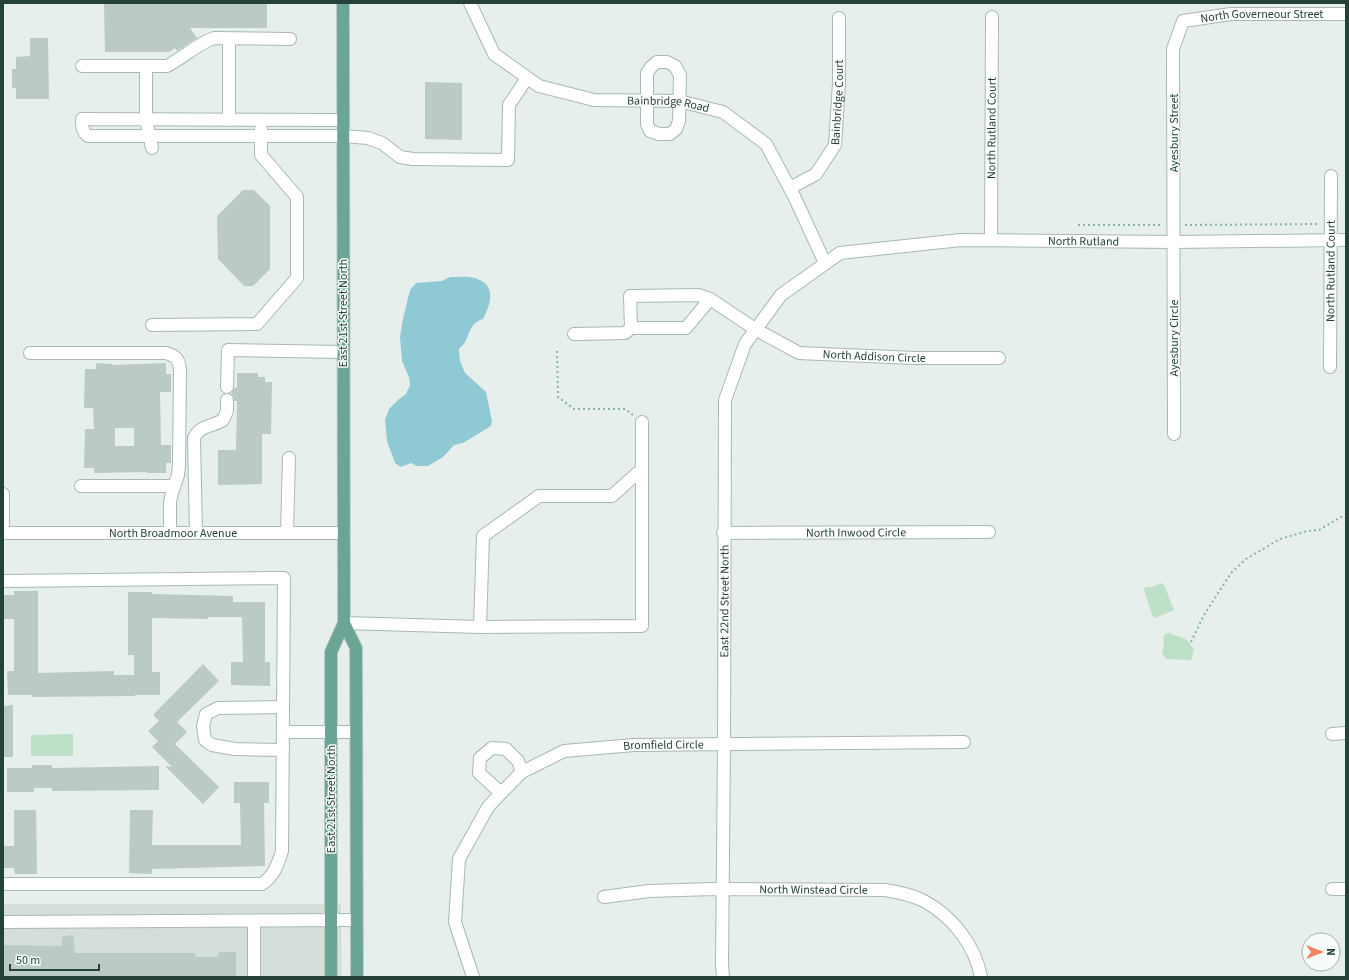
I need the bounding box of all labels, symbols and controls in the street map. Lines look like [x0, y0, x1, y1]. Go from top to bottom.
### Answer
street label: North Governeour Street [1199, 6, 1323, 27]
street label: Bainbridge Court [827, 60, 848, 146]
street label: North Rutland Court [983, 77, 1001, 179]
street label: Bainbridge Road [627, 92, 711, 117]
street label: Ayesbury Street [1166, 94, 1183, 172]
street label: North Rutland Court [1322, 220, 1340, 322]
street label: North Rutland [1048, 233, 1119, 250]
street label: East 21st Street North [335, 259, 352, 367]
street label: Ayesbury Circle [1166, 299, 1183, 376]
street label: North Addison Circle [822, 346, 926, 367]
street label: North Inwood Circle [806, 524, 906, 542]
street label: North Broadmoor Avenue [109, 525, 237, 542]
street label: East 22nd Street North [716, 545, 734, 657]
street label: Bromfield Circle [623, 736, 704, 755]
street label: East 21st Street North [323, 745, 340, 853]
street label: North Winstead Circle [759, 881, 868, 899]
north arrow [1301, 932, 1341, 972]
scale bar [10, 946, 99, 972]
text: N [1323, 948, 1338, 956]
text: 50 m [16, 952, 40, 969]

